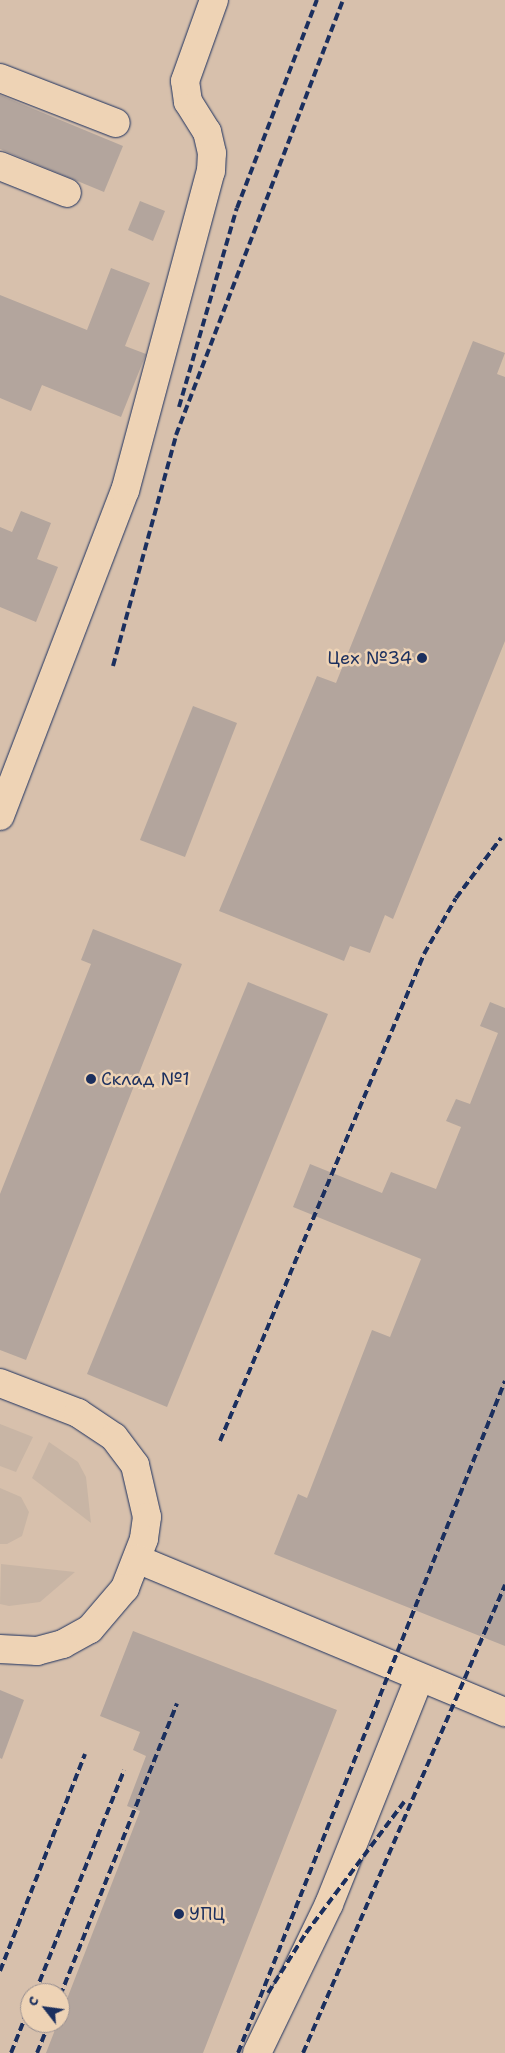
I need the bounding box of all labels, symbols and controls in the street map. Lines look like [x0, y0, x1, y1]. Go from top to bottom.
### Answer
place label: Цех №34 [327, 647, 412, 669]
marker: Цех №34 [416, 652, 428, 664]
place label: Склад №1 [101, 1068, 190, 1090]
marker: Склад №1 [85, 1073, 97, 1085]
place label: УПЦ [189, 1903, 225, 1925]
marker: УПЦ [173, 1908, 185, 1920]
north arrow [20, 1983, 70, 2033]
text: С [23, 1993, 43, 2009]

